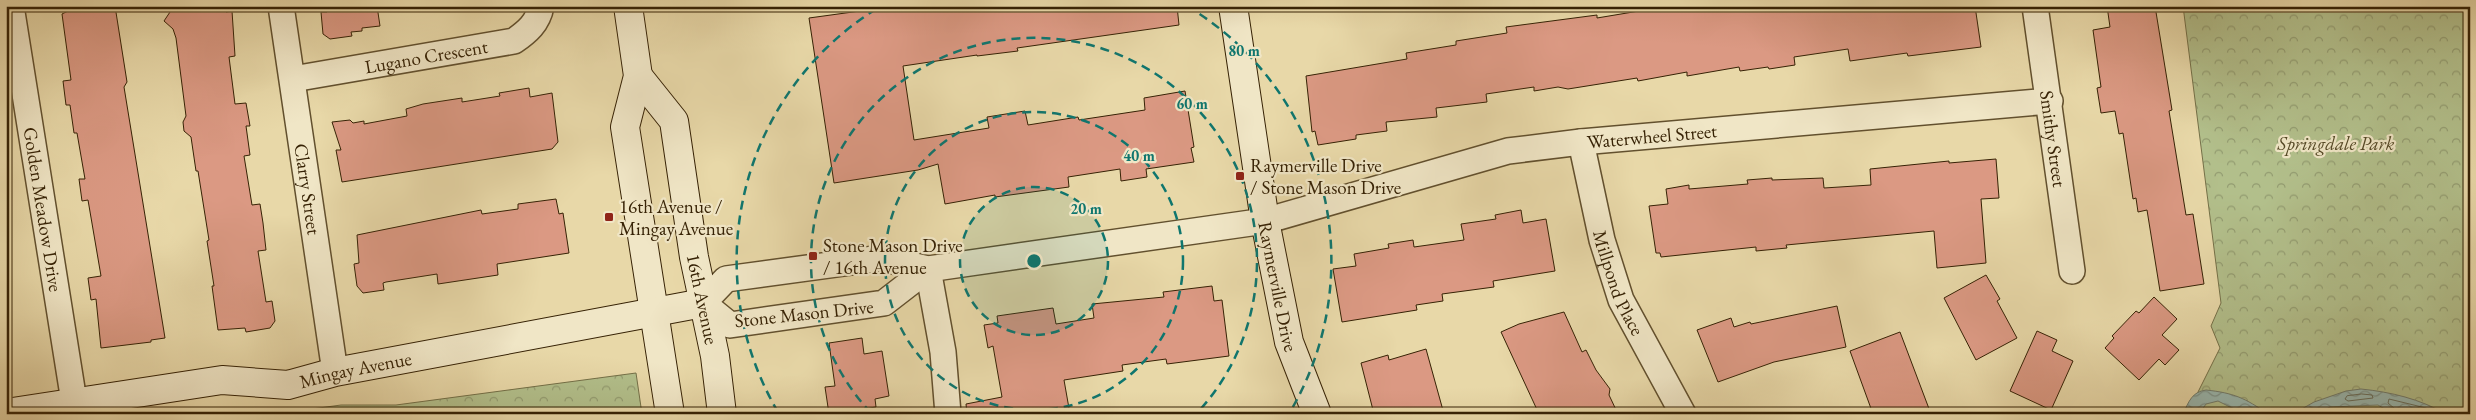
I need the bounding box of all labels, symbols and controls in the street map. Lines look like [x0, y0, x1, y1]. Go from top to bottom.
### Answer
street label: Lugano Crescent [363, 34, 490, 79]
text: 80 m [1228, 41, 1260, 60]
street label: Smithy Street [2034, 89, 2072, 189]
text: 60 m [1176, 94, 1208, 113]
street label: Waterwheel Street [1586, 118, 1718, 154]
street label: Golden Meadow Drive [17, 125, 68, 294]
park label: Springdale Park [2277, 131, 2395, 156]
street label: Clarry Street [288, 142, 327, 237]
text: 40 m [1123, 146, 1155, 165]
place label: Raymerville Drive / Stone Mason Drive [1250, 153, 1401, 200]
marker: Raymerville Drive / Stone Mason Drive [1234, 170, 1246, 182]
place label: 16th Avenue / Mingay Avenue [619, 194, 733, 241]
text: 20 m [1070, 199, 1102, 218]
marker: 16th Avenue / Mingay Avenue [603, 211, 615, 223]
street label: Raymerville Drive [1252, 219, 1304, 355]
street label: Millpond Place [1587, 228, 1650, 340]
place label: Stone Mason Drive / 16th Avenue [823, 233, 963, 280]
marker: Stone Mason Drive / 16th Avenue [807, 250, 819, 262]
street label: 16th Avenue [681, 251, 724, 347]
centre of rings [1025, 252, 1043, 270]
street label: Stone Mason Drive [733, 294, 875, 333]
street label: Mingay Avenue [297, 346, 414, 394]

